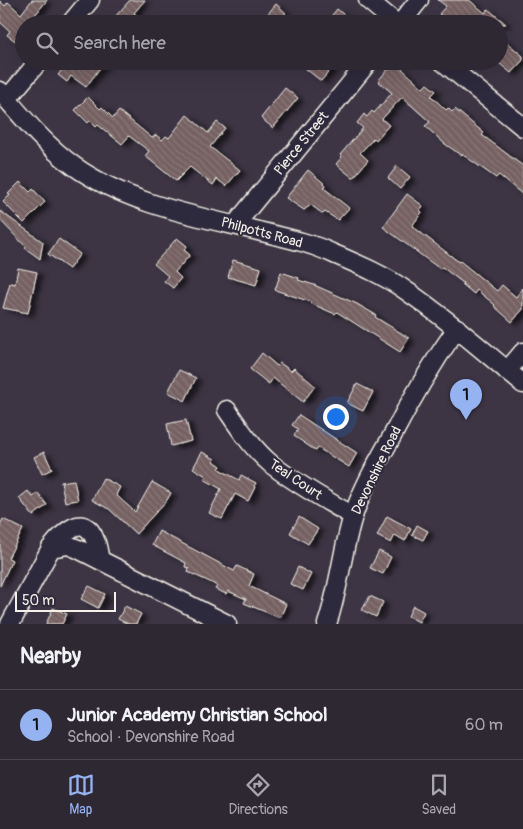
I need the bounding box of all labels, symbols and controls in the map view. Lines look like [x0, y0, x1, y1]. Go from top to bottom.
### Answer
search box [15, 15, 508, 70]
icon: search [33, 29, 61, 57]
text: Search here [73, 31, 166, 55]
street label: Pierce Street [271, 108, 332, 179]
street label: Philpotts Road [219, 213, 305, 252]
pin: 1 [450, 379, 482, 420]
your location [323, 404, 349, 430]
street label: Devonshire Road [348, 423, 405, 517]
street label: Teal Court [266, 455, 326, 504]
scale bar [15, 589, 116, 612]
text: 50 m [22, 592, 55, 609]
text: Nearby [20, 643, 81, 670]
text: Junior Academy Christian School [67, 703, 328, 727]
text: 1 [33, 715, 39, 735]
text: 60 m [465, 715, 503, 735]
text: School · Devonshire Road [67, 727, 235, 747]
tab: Map [67, 771, 95, 818]
tab: Directions [228, 771, 288, 818]
tab: Saved [421, 771, 456, 818]

